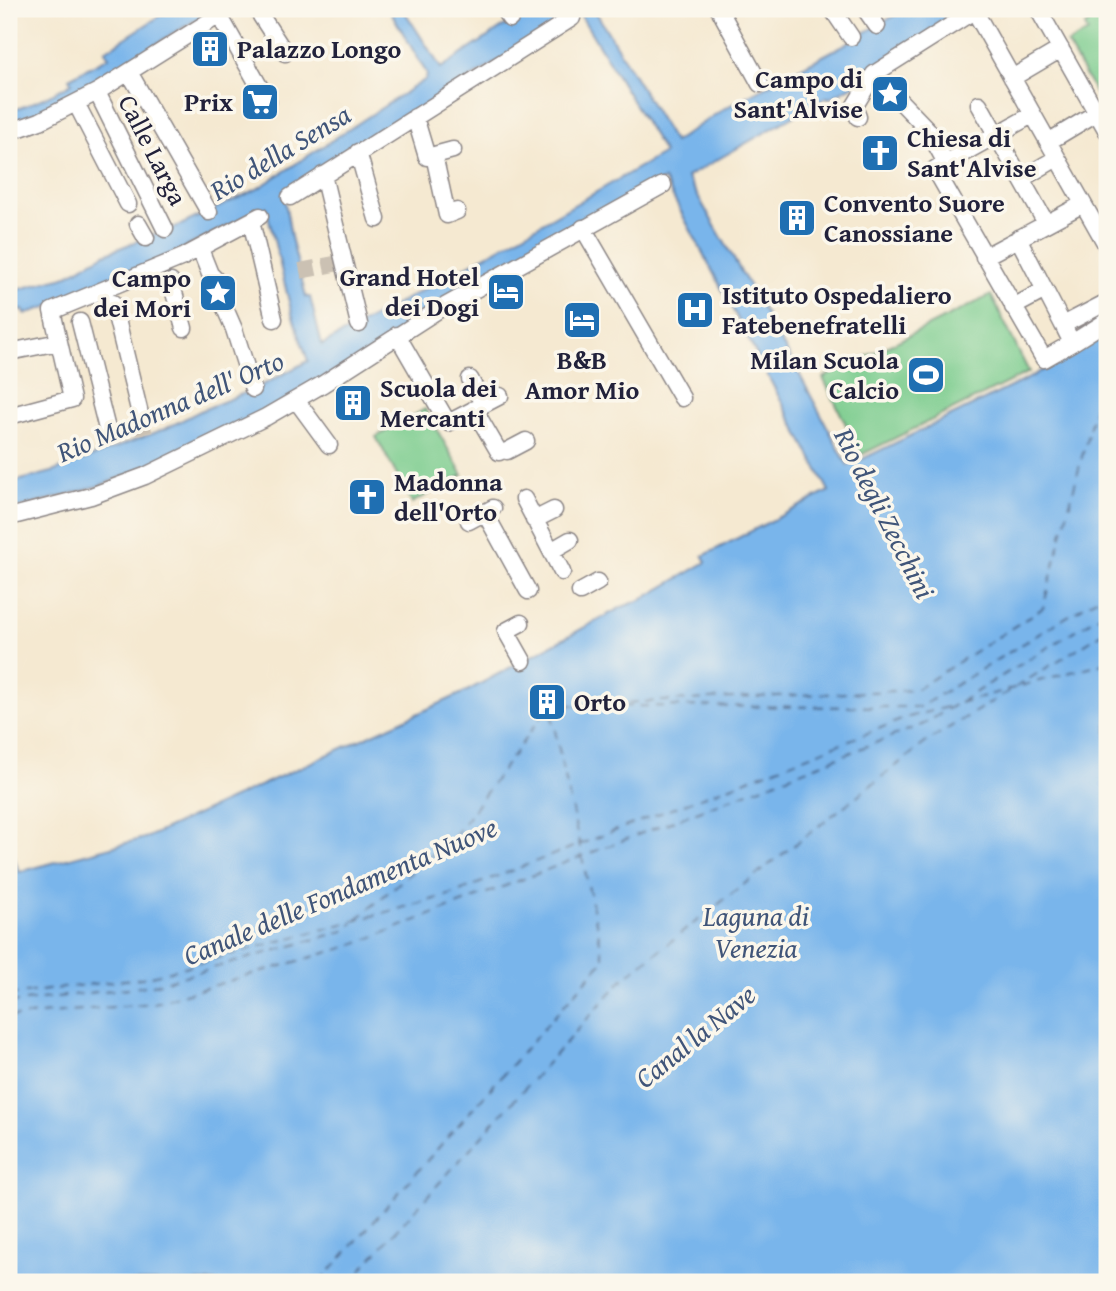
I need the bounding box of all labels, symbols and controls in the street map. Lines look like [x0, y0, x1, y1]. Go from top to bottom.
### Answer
building icon: Palazzo Longo [189, 28, 231, 70]
place label: Palazzo Longo [237, 29, 402, 68]
place label: Campo di Sant'Alvise [734, 59, 863, 128]
place icon: Campo di Sant'Alvise [869, 73, 911, 115]
supermarket icon: Prix [239, 81, 281, 123]
place label: Prix [184, 82, 233, 121]
street label: Calle Larga [109, 88, 198, 213]
water label: Rio della Sensa [201, 93, 358, 210]
place label: Chiesa di Sant'Alvise [907, 118, 1037, 187]
church icon: Chiesa di Sant'Alvise [859, 132, 901, 174]
place label: Convento Suore Canossiane [824, 183, 1005, 252]
building icon: Convento Suore Canossiane [776, 197, 818, 239]
place label: Grand Hotel dei Dogi [340, 257, 479, 326]
place label: Campo dei Mori [93, 258, 191, 327]
hotel icon: Grand Hotel dei Dogi [485, 271, 527, 313]
place icon: Campo dei Mori [197, 272, 239, 314]
place label: Istituto Ospedaliero Fatebenefratelli [722, 275, 952, 344]
hospital icon: Istituto Ospedaliero Fatebenefratelli [674, 289, 716, 331]
hotel icon: B&B Amor Mio [561, 299, 603, 341]
water label: Rio Madonna dell' Orto [49, 339, 290, 472]
place label: B&B Amor Mio [525, 340, 639, 409]
place label: Milan Scuola Calcio [750, 340, 900, 409]
sports icon: Milan Scuola Calcio [905, 354, 947, 396]
place label: Scuola dei Mercanti [380, 368, 497, 437]
building icon: Scuola dei Mercanti [332, 382, 374, 424]
water label: Rio degli Zecchini [824, 419, 946, 605]
place label: Madonna dell'Orto [394, 462, 503, 531]
church icon: Madonna dell'Orto [346, 476, 388, 518]
building icon: Orto [526, 681, 568, 723]
place label: Orto [574, 682, 626, 721]
water label: Canale delle Fondamenta Nuove [177, 806, 503, 975]
water label: Laguna di Venezia [702, 895, 809, 968]
water label: Canal la Nave [625, 974, 764, 1097]

